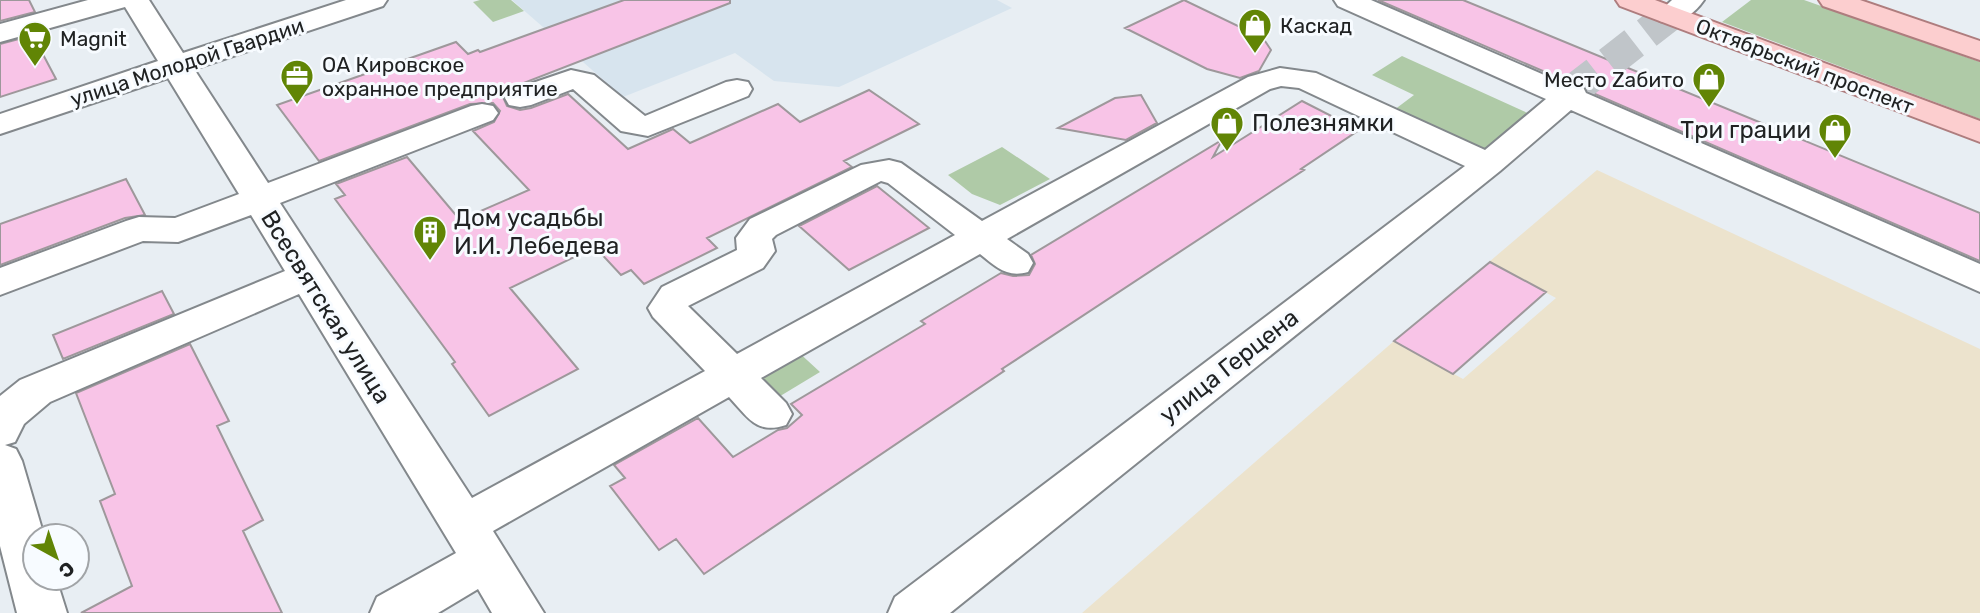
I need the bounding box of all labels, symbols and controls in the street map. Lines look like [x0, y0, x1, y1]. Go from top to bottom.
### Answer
shop icon: Каскад [1236, 6, 1274, 55]
street label: улица Молодой Гвардии [67, 12, 307, 112]
place label: Каскад [1280, 13, 1352, 38]
street label: Октябрьский проспект [1693, 13, 1918, 119]
supermarket icon: Magnit [16, 19, 54, 68]
place label: Magnit [60, 26, 127, 51]
place label: ОА Кировское охранное предприятие [322, 52, 558, 101]
office icon: ОА Кировское охранное предприятие [278, 57, 316, 106]
shop icon: Место Zабито [1690, 60, 1728, 109]
place label: Место Zабито [1544, 67, 1684, 92]
shop icon: Полезнямки [1208, 104, 1246, 153]
place label: Полезнямки [1252, 109, 1394, 137]
shop icon: Три грации [1816, 111, 1854, 160]
place label: Три грации [1680, 116, 1811, 144]
place label: Дом усадьбы И.И. Лебедева [454, 204, 619, 260]
street label: Всесвятская улица [255, 205, 397, 409]
building icon: Дом усадьбы И.И. Лебедева [411, 213, 449, 262]
street label: улица Герцена [1154, 303, 1304, 429]
north arrow [21, 522, 91, 592]
text: С [54, 557, 79, 583]

